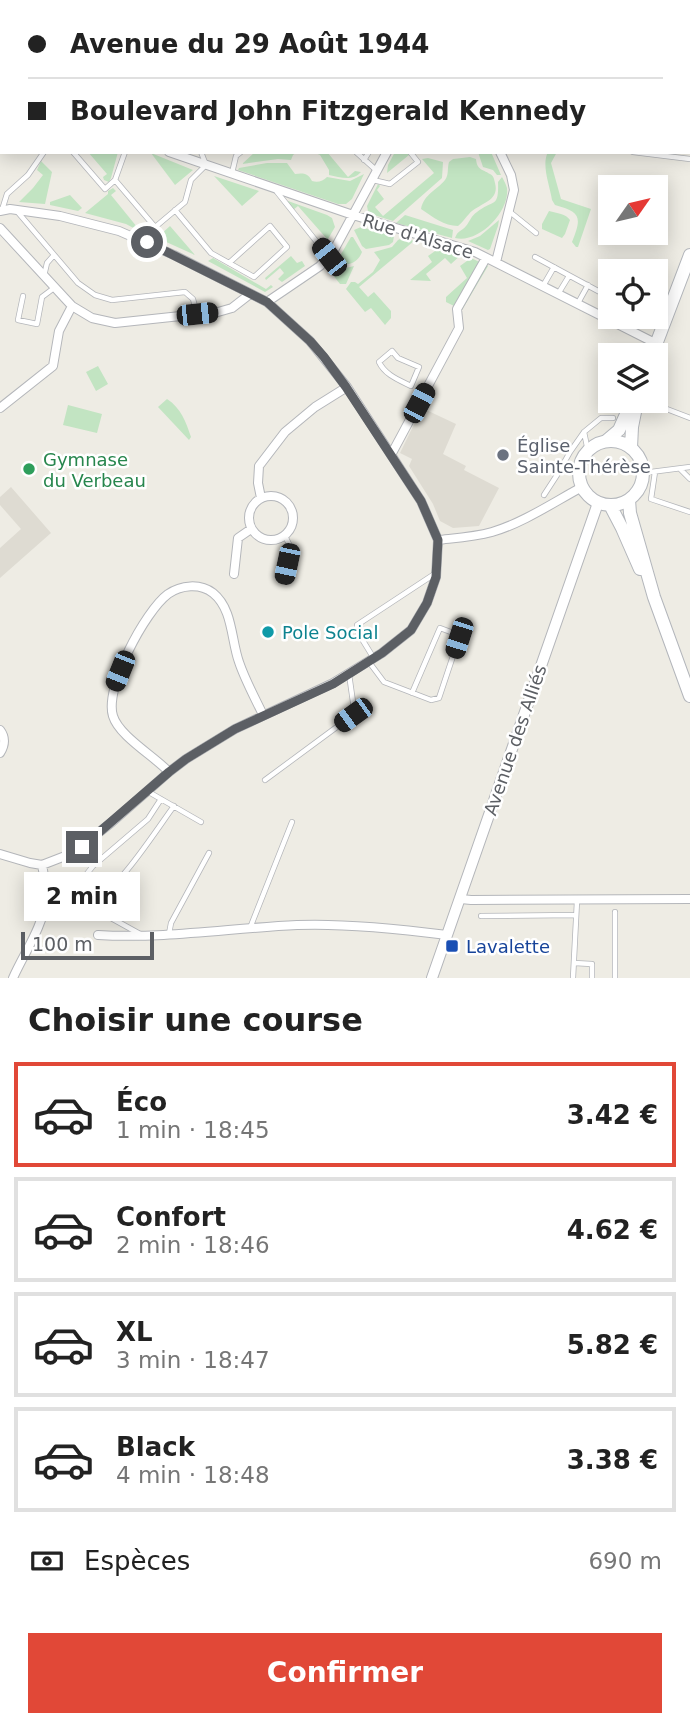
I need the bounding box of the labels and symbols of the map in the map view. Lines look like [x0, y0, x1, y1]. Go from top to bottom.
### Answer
north arrow [598, 175, 668, 245]
street label: Rue d'Alsace [360, 209, 476, 263]
route start [131, 226, 163, 258]
car [308, 234, 351, 280]
car [176, 301, 219, 327]
car [400, 380, 439, 426]
place label: Église Sainte-Thérèse [517, 435, 651, 477]
marker: Église Sainte-Thérèse [495, 447, 511, 463]
place label: Gymnase du Verbeau [43, 449, 146, 491]
marker: Gymnase du Verbeau [21, 461, 37, 477]
car [273, 541, 302, 587]
car [443, 615, 476, 661]
place label: Pole Social [282, 622, 378, 643]
marker: Pole Social [260, 624, 276, 640]
car [103, 648, 138, 694]
street label: Avenue des Alliés [479, 662, 551, 818]
car [330, 694, 377, 736]
route end [66, 831, 98, 863]
callout: 2 min [24, 872, 140, 920]
scale bar [21, 929, 154, 961]
place label: Lavalette [466, 936, 550, 957]
marker: Lavalette [444, 938, 460, 954]

